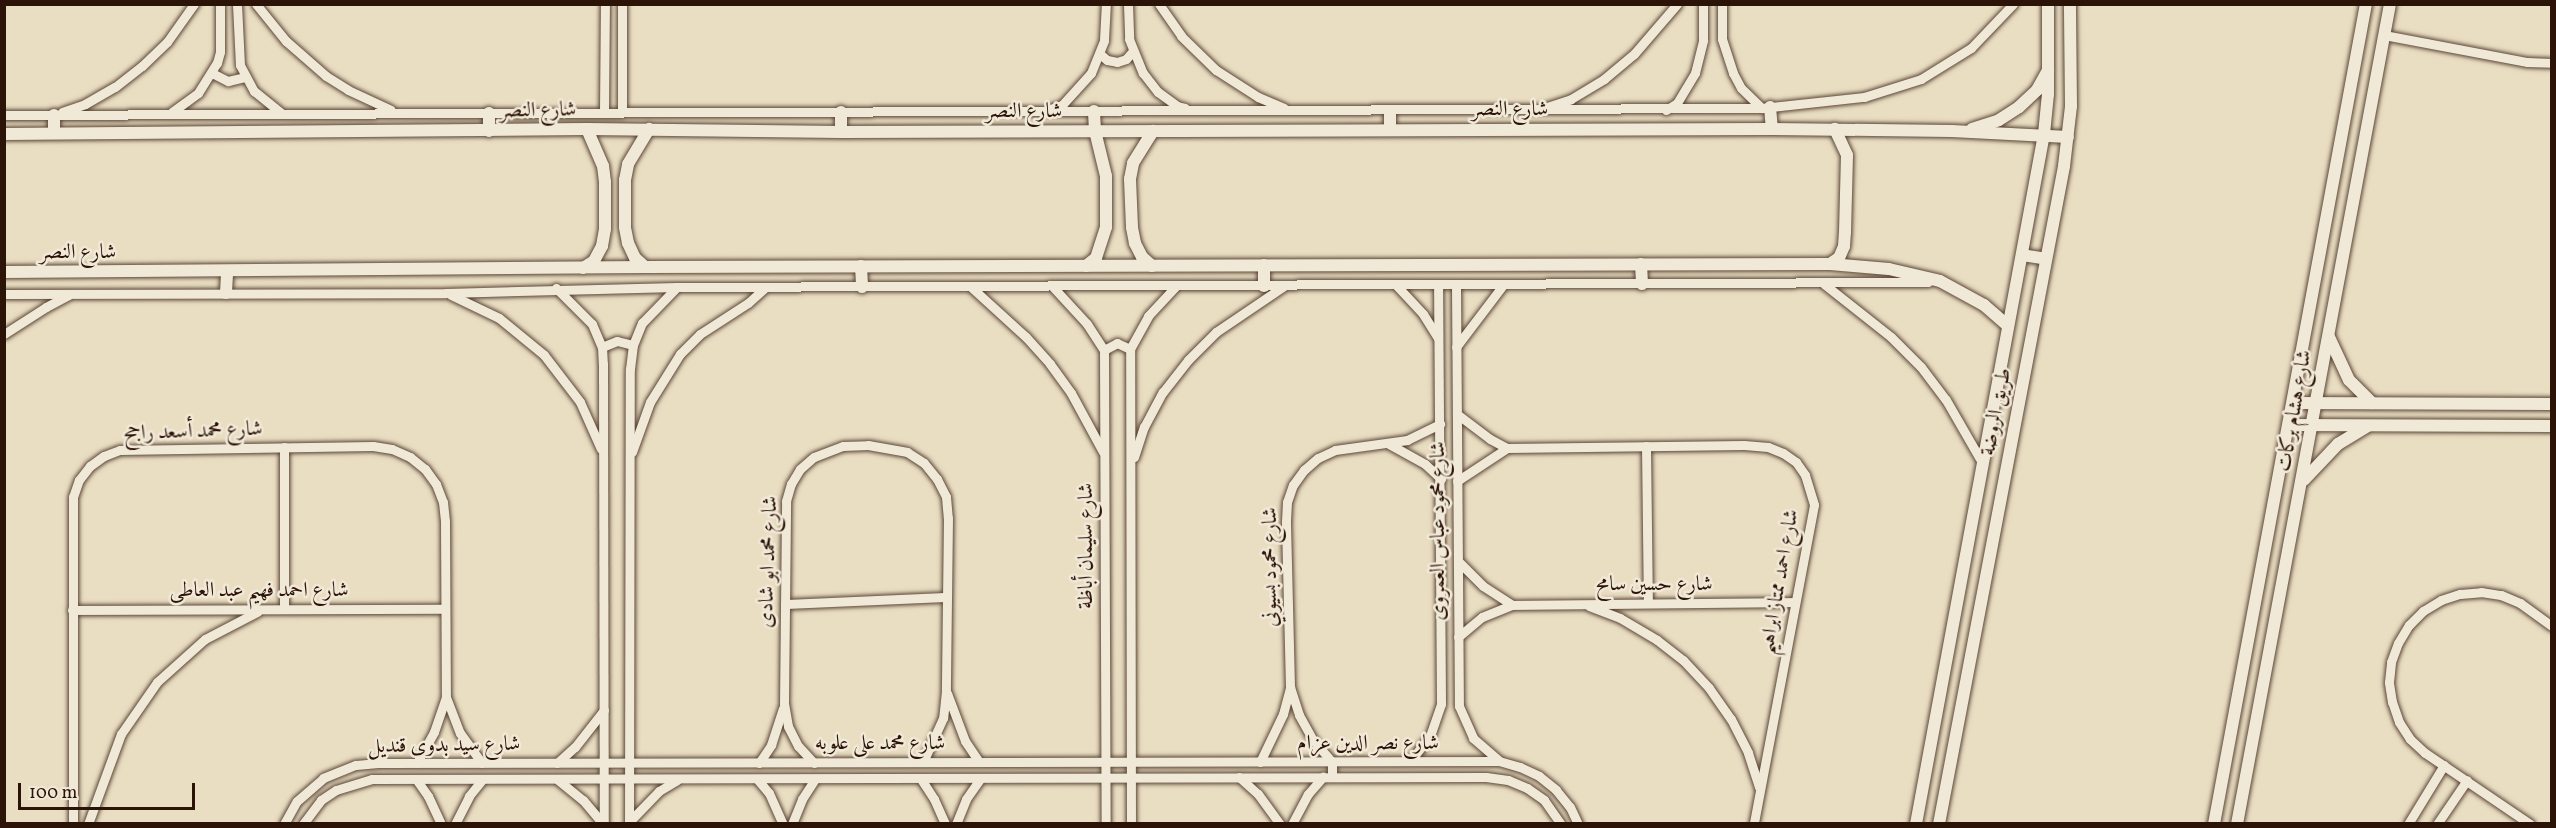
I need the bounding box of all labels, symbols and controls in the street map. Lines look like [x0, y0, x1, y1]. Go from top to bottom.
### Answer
street label: شارع النصر [1472, 97, 1548, 123]
street label: شارع النصر [500, 98, 576, 124]
street label: شارع النصر [986, 99, 1062, 125]
street label: شارع النصر [40, 240, 116, 266]
street label: شارع هشام بركات [2272, 348, 2318, 474]
street label: طريق الروضة [1976, 366, 2018, 458]
street label: شارع محمد أسعد راجح [123, 417, 263, 447]
street label: شارع محمود عباس العمروى [1426, 441, 1452, 621]
street label: شارع سليمان أباظة [1074, 483, 1100, 609]
street label: شارع محمد ابو شادى [754, 495, 784, 629]
street label: شارع محمود بسيوني [1258, 507, 1284, 627]
street label: شارع احمد ممتاز ابراهيم [1755, 507, 1805, 657]
street label: شارع حسين سامح [1595, 572, 1713, 598]
street label: شارع احمد فهيم عبد العاطى [169, 578, 349, 604]
street label: شارع محمد على علوبه [815, 731, 945, 757]
street label: شارع نصر الدين عزام [1297, 731, 1439, 757]
street label: شارع سيد بدوى قنديل [367, 732, 521, 760]
scale bar [21, 771, 198, 809]
text: 100 m [29, 781, 78, 806]

